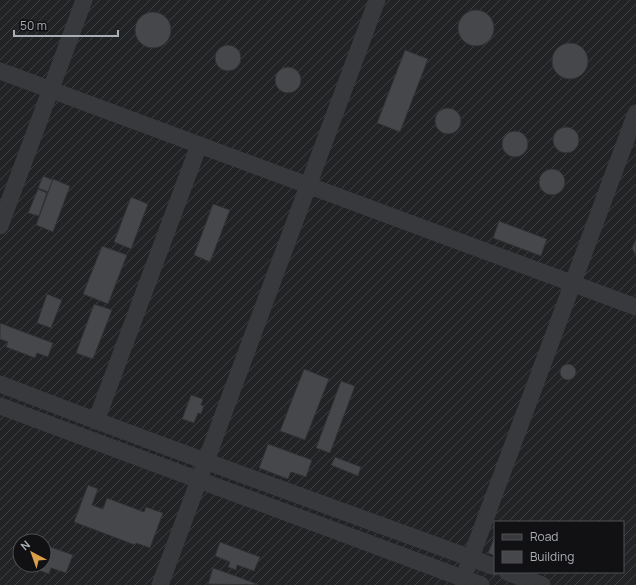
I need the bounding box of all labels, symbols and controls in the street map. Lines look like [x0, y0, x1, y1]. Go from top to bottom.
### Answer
scale bar [14, 12, 118, 38]
text: 50 m [20, 17, 47, 34]
legend [494, 521, 624, 573]
text: Road [530, 528, 558, 545]
north arrow [12, 533, 52, 573]
text: N [17, 537, 33, 553]
text: Building [530, 548, 574, 565]

